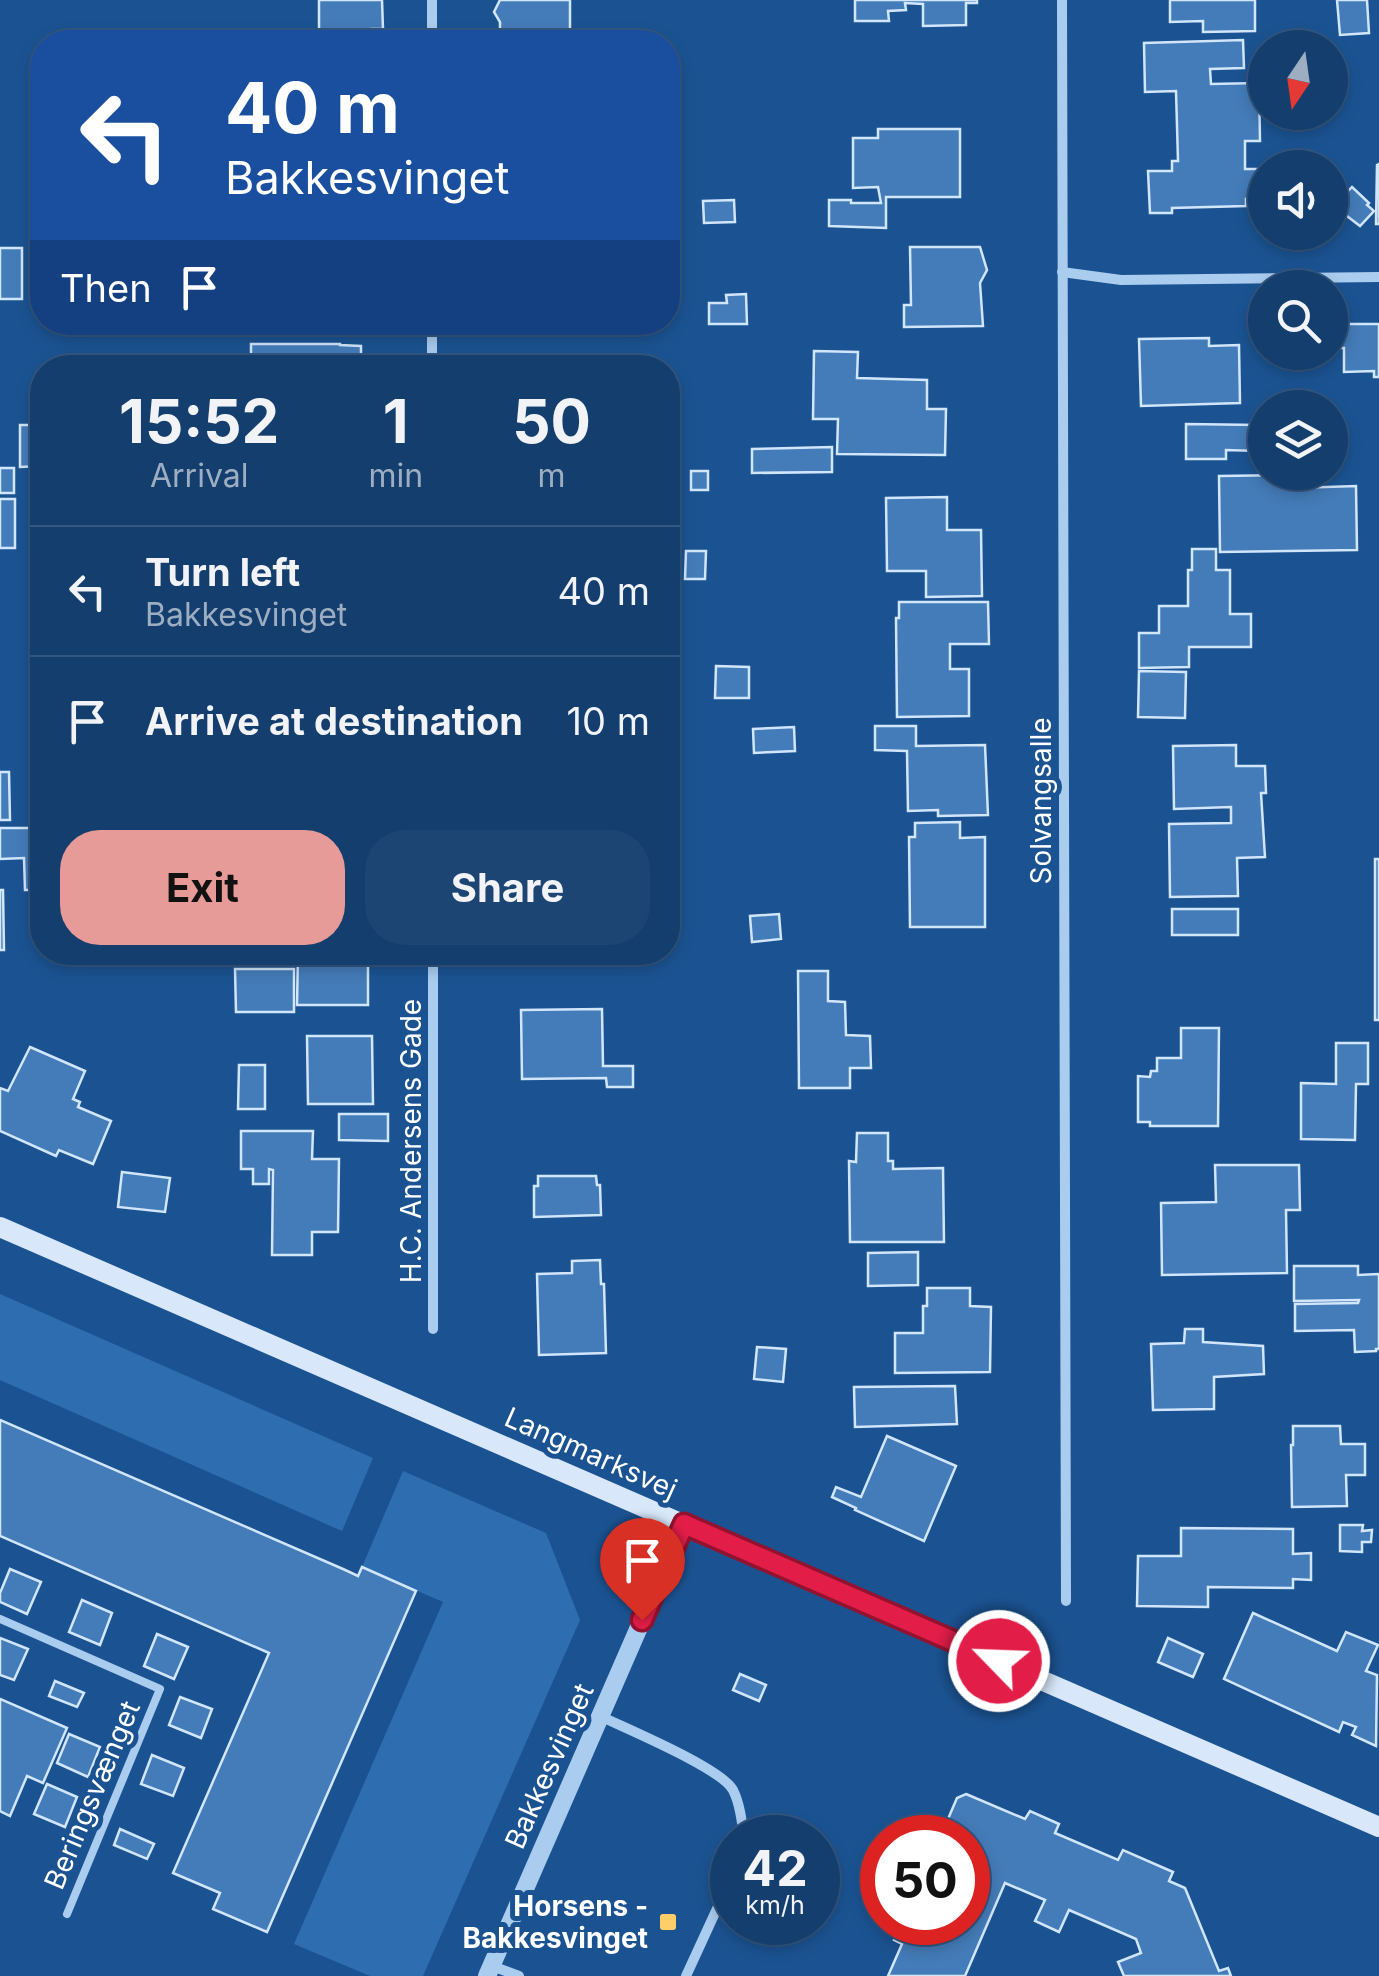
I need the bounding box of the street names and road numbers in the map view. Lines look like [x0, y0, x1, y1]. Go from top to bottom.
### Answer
street label: Solvangsalle [1024, 717, 1058, 885]
street label: H.C. Andersens Gade [394, 999, 428, 1283]
street label: Langmarksvej [500, 1400, 682, 1506]
street label: Bakkesvinget [497, 1678, 601, 1854]
street label: Beringsvænget [37, 1696, 147, 1894]

